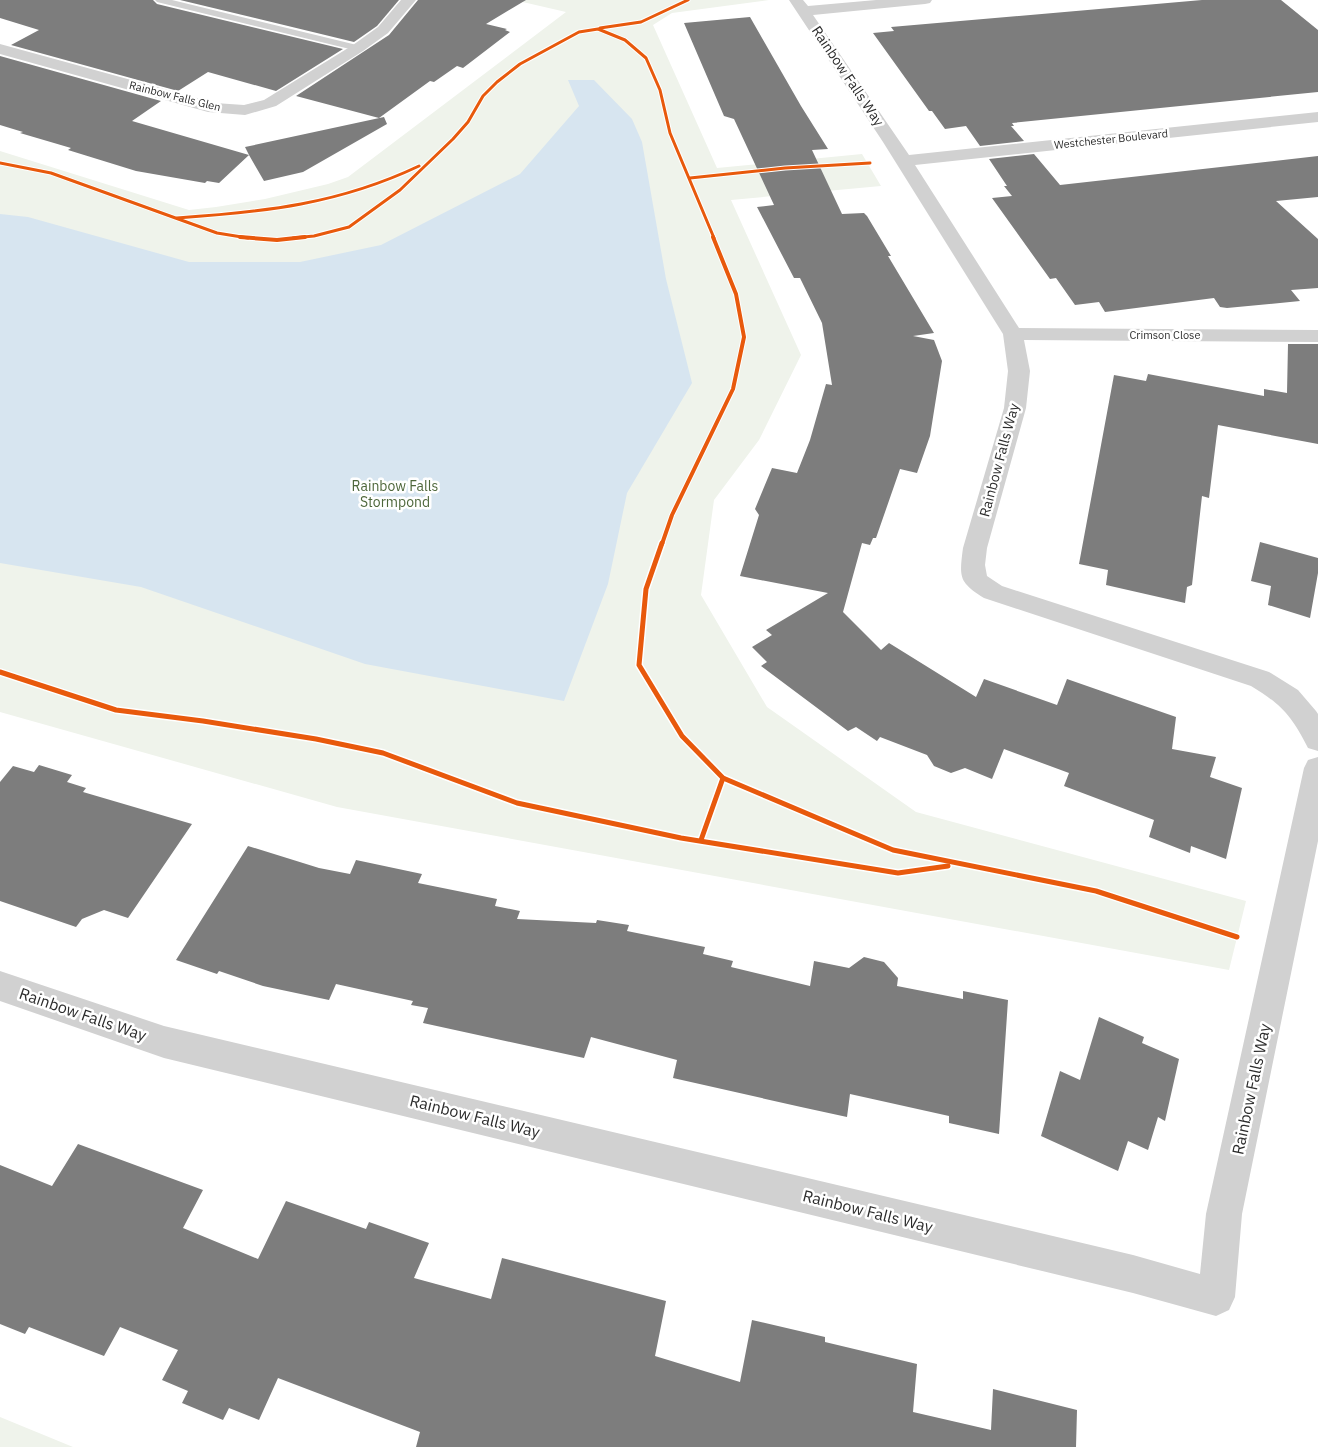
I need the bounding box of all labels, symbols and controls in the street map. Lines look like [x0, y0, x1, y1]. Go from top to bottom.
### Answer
street label: Rainbow Falls Way [808, 23, 888, 129]
street label: Rainbow Falls Glen [128, 78, 222, 114]
street label: Westchester Boulevard [1053, 126, 1169, 152]
street label: Crimson Close [1130, 328, 1200, 342]
street label: Rainbow Falls Way [975, 401, 1023, 519]
park label: Rainbow Falls Stormpond [352, 477, 439, 511]
street label: Rainbow Falls Way [17, 983, 149, 1045]
street label: Rainbow Falls Way [1227, 1022, 1275, 1156]
street label: Rainbow Falls Way [408, 1090, 542, 1142]
street label: Rainbow Falls Way [801, 1185, 935, 1237]

